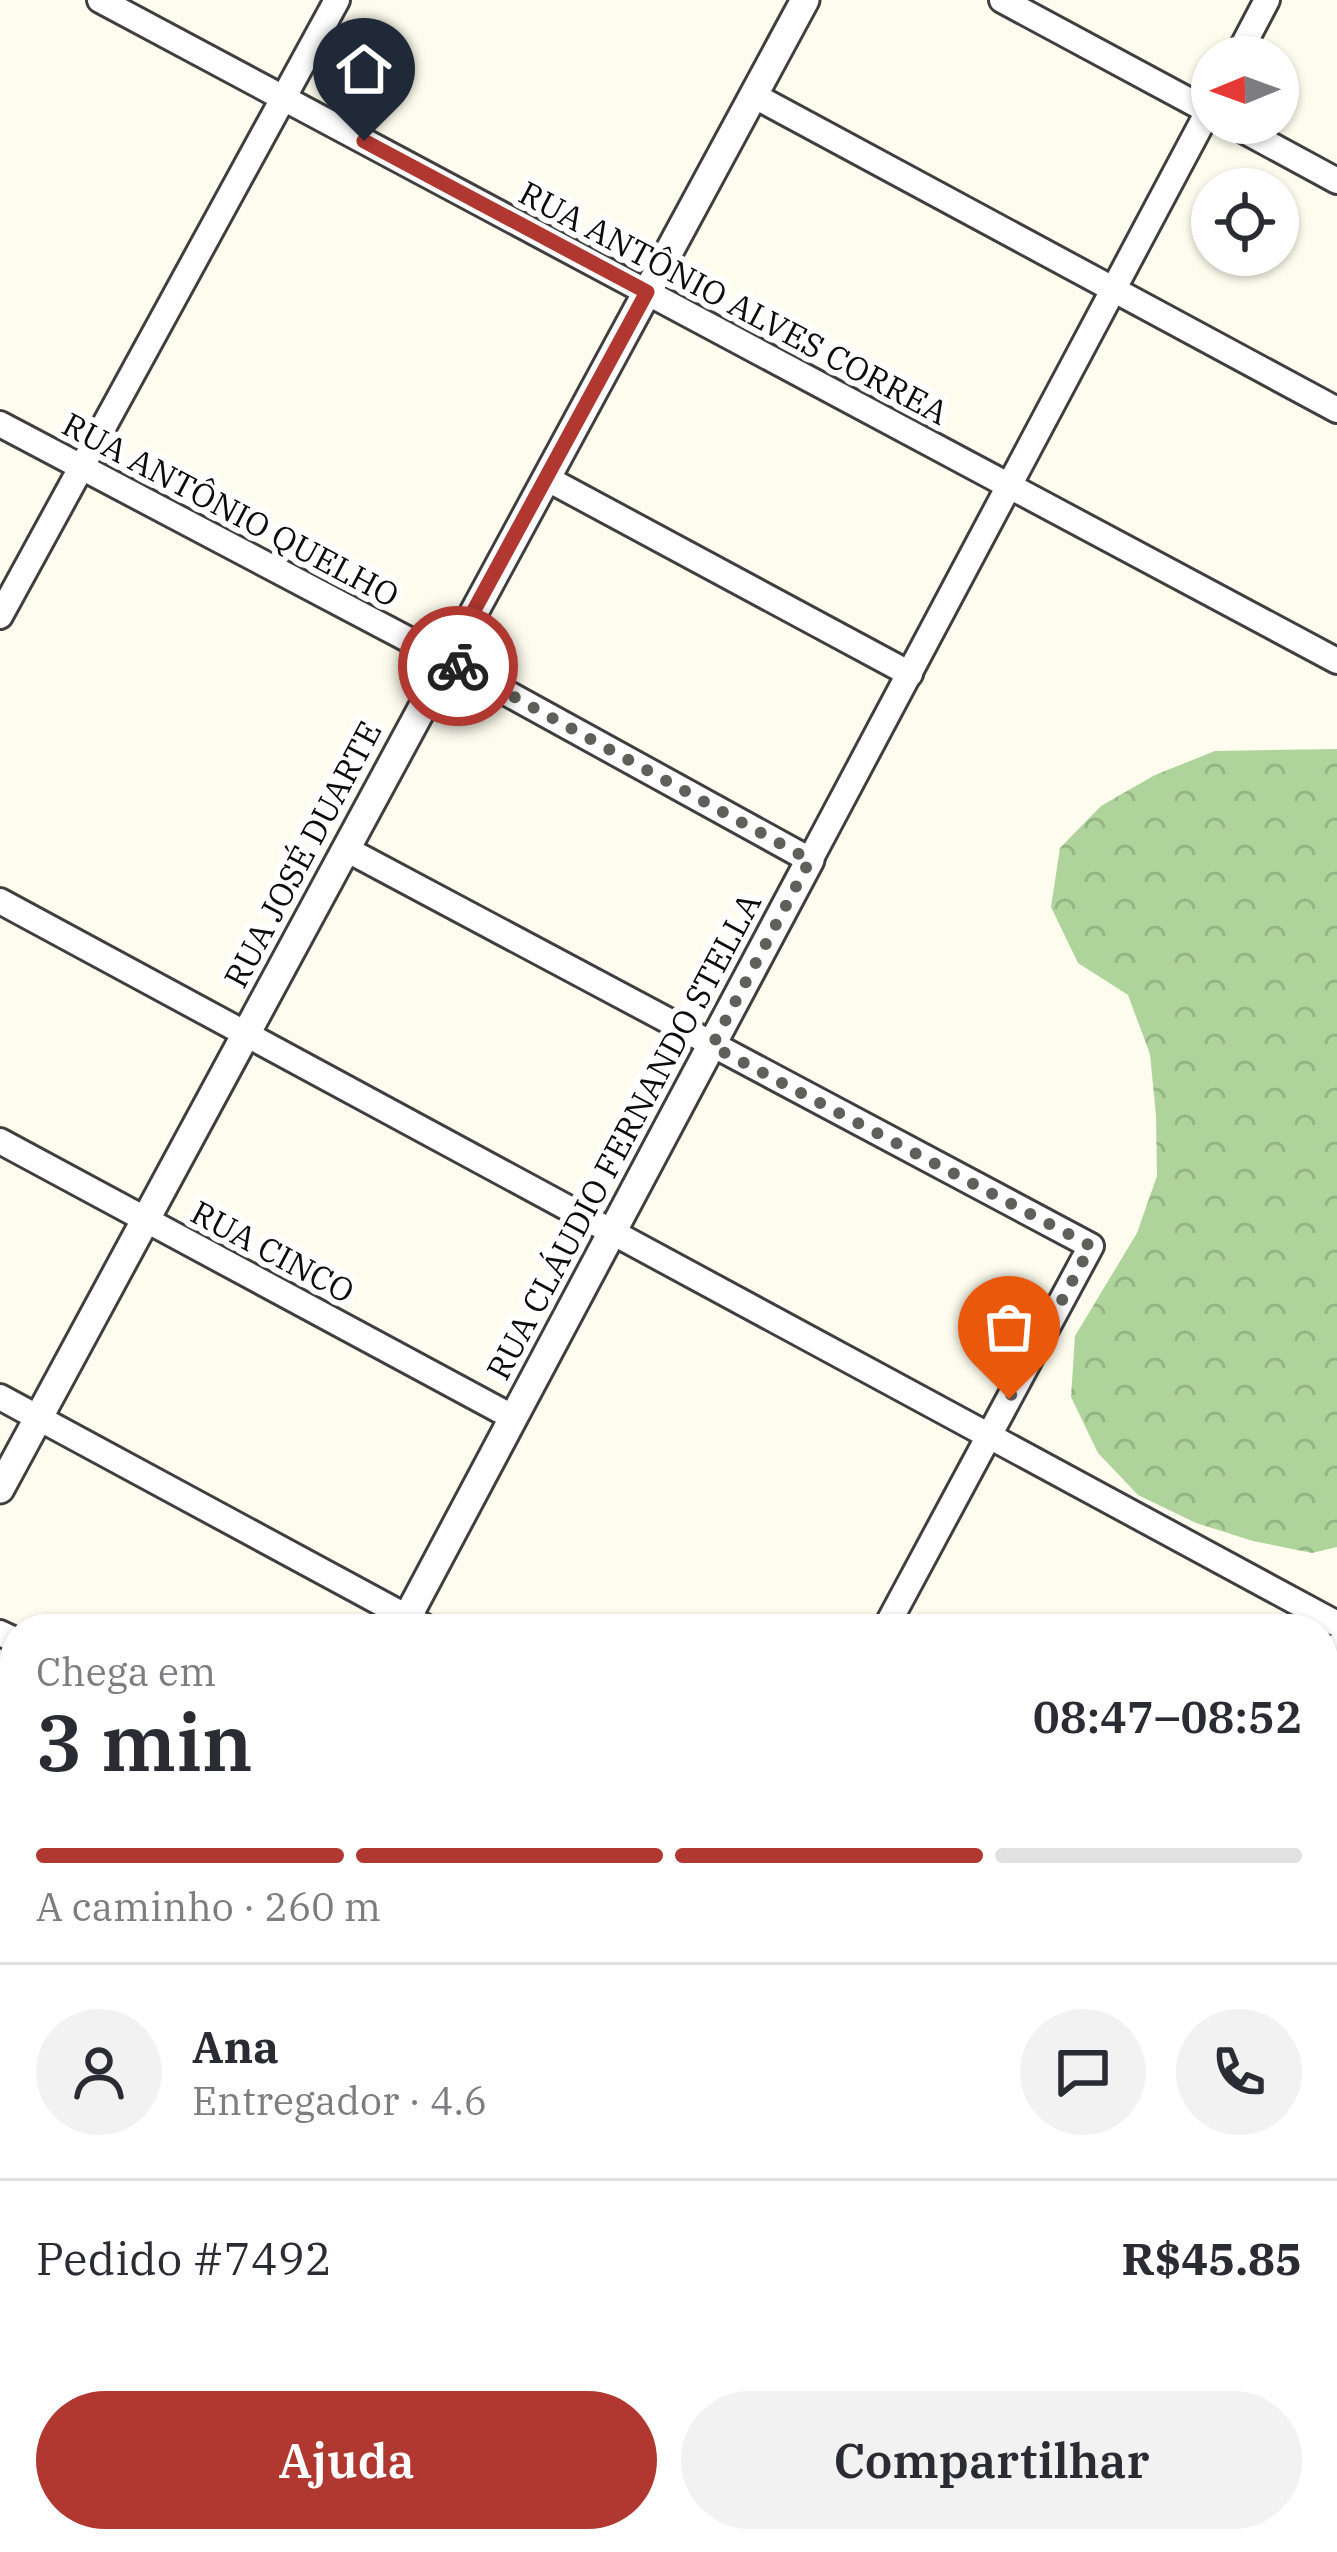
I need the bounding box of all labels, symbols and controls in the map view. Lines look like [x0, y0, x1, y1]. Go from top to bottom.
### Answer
pin [313, 18, 415, 141]
icon: home [331, 36, 397, 102]
north arrow [1191, 36, 1299, 144]
map controls [1191, 36, 1299, 276]
button: locate [1191, 168, 1299, 276]
street label: RUA ANTÔNIO ALVES CORREA [512, 170, 956, 434]
street label: RUA ANTÔNIO QUELHO [55, 402, 407, 616]
courier [398, 606, 518, 726]
icon: bike [425, 633, 491, 699]
street label: RUA JOSÉ DUARTE [214, 713, 390, 995]
street label: RUA CLÁUDIO FERNANDO STELLA [476, 885, 770, 1387]
street label: RUA CINCO [184, 1190, 362, 1312]
pin [958, 1276, 1060, 1399]
icon: bag [976, 1294, 1042, 1360]
text: Chega em [36, 1646, 216, 1697]
text: 08:47–08:52 [1033, 1687, 1302, 1745]
text: 3 min [36, 1691, 253, 1792]
text: A caminho · 260 m [36, 1881, 381, 1932]
button: person [36, 2009, 162, 2135]
button: chat [1020, 2009, 1146, 2135]
button: phone [1176, 2009, 1302, 2135]
text: Ana [192, 2017, 279, 2075]
text: Entregador · 4.6 [192, 2075, 487, 2126]
text: Pedido #7492 [36, 2229, 332, 2287]
text: R$45.85 [1121, 2229, 1302, 2287]
button: Ajuda [36, 2391, 657, 2529]
button: Compartilhar [681, 2391, 1302, 2529]

